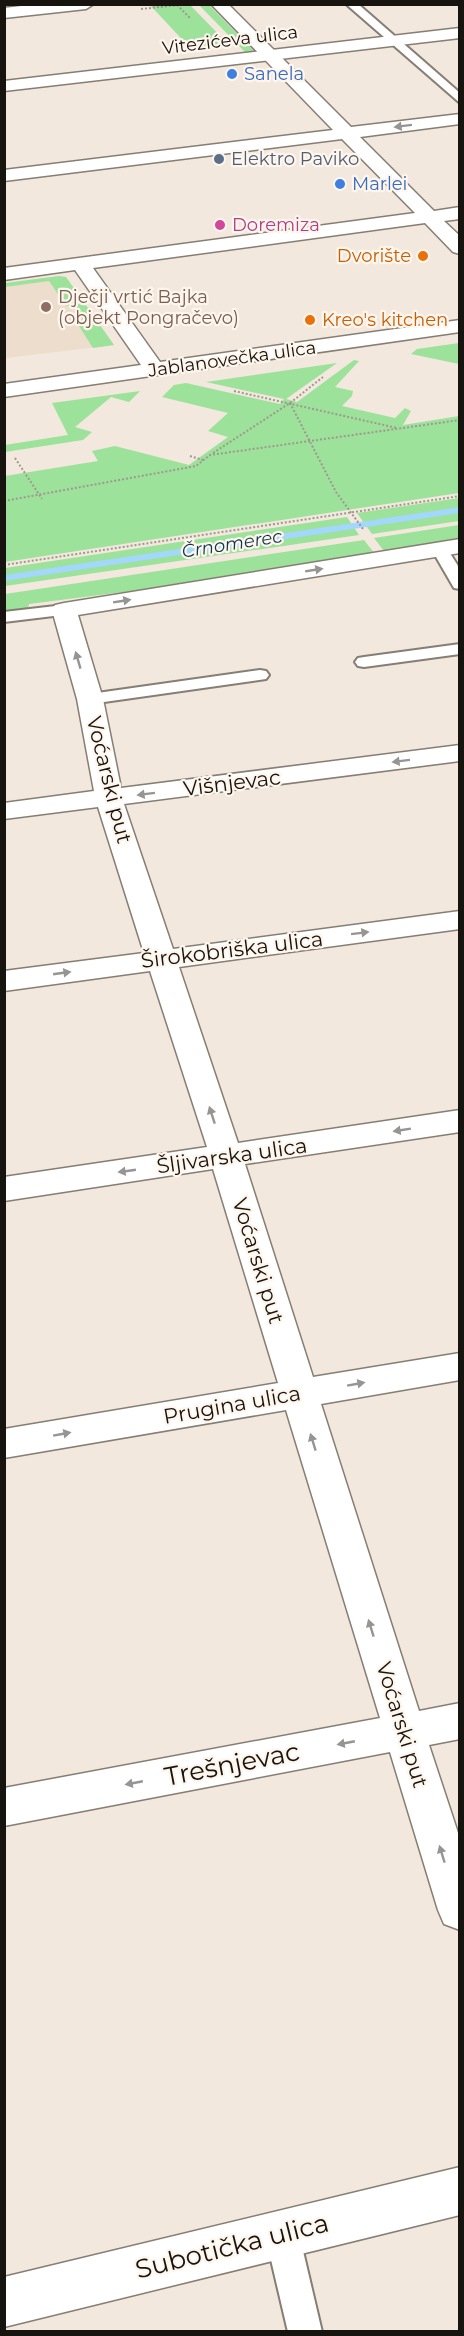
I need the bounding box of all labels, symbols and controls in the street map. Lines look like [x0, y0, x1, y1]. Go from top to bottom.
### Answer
street label: Vitezićeva ulica [161, 21, 299, 59]
place label: Sanela [244, 63, 304, 85]
marker: Sanela [225, 67, 239, 81]
one-way arrow [393, 121, 412, 131]
place label: Elektro Paviko [231, 148, 359, 170]
marker: Elektro Paviko [212, 152, 226, 166]
place label: Marlei [352, 173, 407, 195]
marker: Marlei [333, 177, 347, 191]
place label: Doremiza [232, 214, 320, 236]
marker: Doremiza [213, 218, 227, 232]
place label: Dvorište [337, 245, 411, 267]
marker: Dvorište [416, 249, 430, 263]
place label: Dječji vrtić Bajka (objekt Pongračevo) [58, 286, 239, 329]
marker: Dječji vrtić Bajka (objekt Pongračevo) [39, 300, 53, 314]
place label: Kreo's kitchen [322, 309, 448, 331]
marker: Kreo's kitchen [303, 313, 317, 327]
street label: Jablanovečka ulica [146, 336, 317, 382]
water label: Črnomerec [180, 525, 284, 563]
one-way arrow [305, 565, 324, 574]
one-way arrow [112, 597, 131, 606]
one-way arrow [73, 651, 82, 669]
street label: Voćarski put [82, 714, 137, 846]
one-way arrow [392, 756, 411, 765]
street label: Višnjevac [182, 764, 282, 801]
one-way arrow [136, 789, 155, 799]
street label: Širokobriška ulica [139, 926, 324, 973]
one-way arrow [350, 929, 369, 938]
one-way arrow [53, 969, 72, 978]
one-way arrow [207, 1106, 217, 1124]
one-way arrow [392, 1126, 411, 1135]
street label: Šljivarska ulica [155, 1133, 309, 1178]
one-way arrow [117, 1167, 136, 1176]
street label: Voćarski put [228, 1195, 289, 1327]
one-way arrow [346, 1379, 365, 1388]
street label: Prugina ulica [161, 1380, 302, 1429]
one-way arrow [53, 1430, 72, 1439]
one-way arrow [308, 1433, 317, 1451]
one-way arrow [366, 1619, 375, 1637]
street label: Voćarski put [372, 1659, 433, 1791]
street label: Trešnjevac [162, 1735, 302, 1793]
one-way arrow [337, 1739, 356, 1748]
one-way arrow [124, 1779, 143, 1788]
one-way arrow [437, 1845, 446, 1863]
street label: Subotička ulica [132, 2206, 332, 2286]

